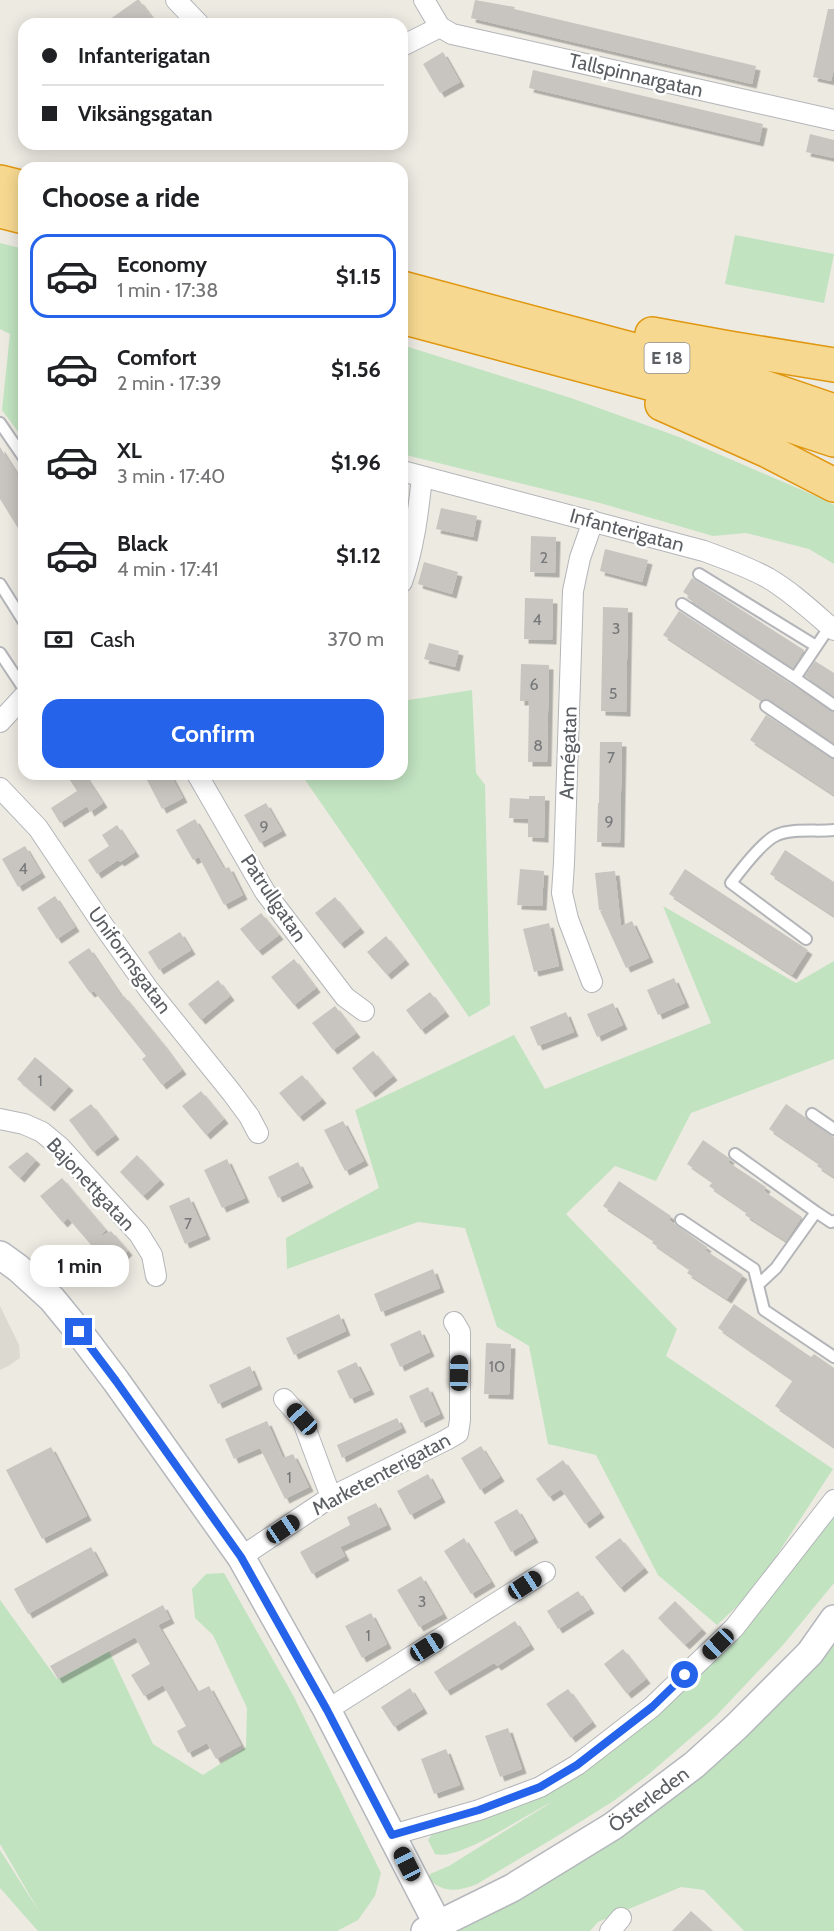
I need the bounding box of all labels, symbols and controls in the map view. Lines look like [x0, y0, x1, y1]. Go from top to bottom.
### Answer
text: Infanterigatan [78, 42, 210, 69]
street label: Tallspinnargatan [566, 48, 706, 102]
text: Viksängsgatan [78, 100, 213, 127]
text: Choose a ride [42, 181, 200, 214]
icon: car [45, 249, 99, 303]
text: Economy [117, 251, 207, 278]
text: $1.15 [336, 263, 381, 290]
text: 1 min · 17:38 [117, 278, 218, 302]
icon: car [45, 342, 99, 396]
road number: E 18 [644, 343, 690, 373]
text: Comfort [117, 344, 196, 371]
text: $1.56 [331, 356, 381, 383]
text: 2 min · 17:39 [117, 371, 222, 395]
icon: car [45, 435, 99, 489]
text: XL [117, 437, 142, 464]
text: $1.96 [331, 449, 381, 476]
text: 3 min · 17:40 [117, 464, 225, 488]
street label: Infanterigatan [567, 503, 687, 557]
icon: car [45, 528, 99, 582]
text: Black [117, 530, 168, 557]
text: $1.12 [336, 542, 381, 569]
house number: 2 [540, 548, 548, 567]
text: 4 min · 17:41 [117, 557, 219, 581]
house number: 4 [532, 610, 542, 629]
house number: 3 [612, 619, 620, 638]
icon: cash [42, 623, 75, 656]
text: Cash [90, 626, 135, 653]
text: 370 m [327, 627, 384, 651]
house number: 6 [529, 675, 539, 694]
house number: 5 [609, 684, 617, 703]
button: Confirm [42, 699, 384, 768]
street label: Armégatan [554, 706, 582, 800]
house number: 8 [533, 736, 543, 755]
house number: 7 [607, 748, 615, 767]
house number: 9 [604, 812, 614, 831]
house number: 9 [259, 817, 269, 836]
street label: Patrullgatan [236, 850, 312, 946]
house number: 4 [18, 859, 28, 878]
street label: Uniformsgatan [83, 902, 177, 1018]
house number: 1 [37, 1071, 43, 1090]
street label: Bajonettgatan [42, 1132, 140, 1236]
house number: 7 [184, 1214, 192, 1233]
callout: 1 min [29, 1245, 128, 1287]
text: 1 min [57, 1254, 102, 1278]
route end [65, 1318, 92, 1345]
car [450, 1355, 468, 1391]
house number: 10 [489, 1357, 505, 1376]
car [283, 1400, 321, 1438]
street label: Marketenterigatan [308, 1427, 454, 1521]
house number: 1 [286, 1468, 292, 1487]
car [263, 1511, 303, 1547]
car [505, 1568, 545, 1602]
house number: 3 [418, 1592, 426, 1611]
car [699, 1625, 737, 1663]
house number: 1 [365, 1626, 371, 1645]
car [407, 1630, 447, 1664]
route start [671, 1661, 698, 1688]
street label: Österleden [604, 1761, 693, 1837]
car [391, 1844, 423, 1884]

